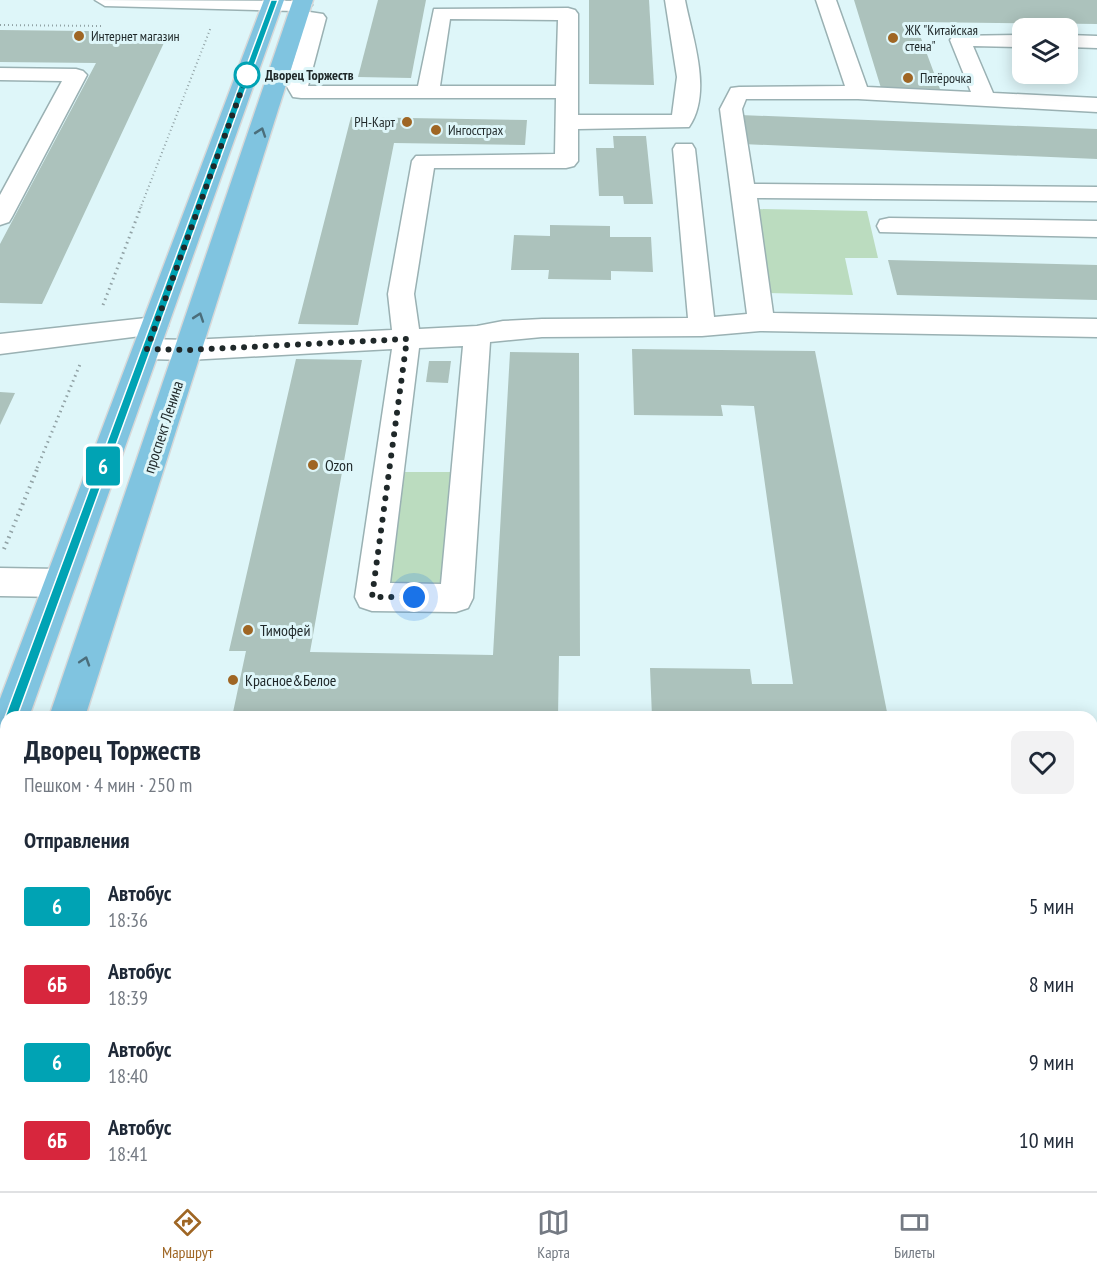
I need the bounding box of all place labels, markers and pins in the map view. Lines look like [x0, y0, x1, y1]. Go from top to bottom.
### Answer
place label: ЖК "Китайская стена" [904, 21, 978, 55]
place label: Интернет магазин [91, 27, 180, 45]
marker: Интернет магазин [72, 29, 86, 43]
marker: ЖК "Китайская стена" [886, 31, 900, 45]
marker: Дворец Торжеств [234, 62, 260, 88]
place label: Дворец Торжеств [265, 66, 354, 84]
place label: Пятёрочка [920, 69, 972, 87]
marker: Пятёрочка [901, 71, 915, 85]
place label: РН-Карт [354, 113, 396, 131]
marker: РН-Карт [400, 115, 414, 129]
place label: Ингосстрах [448, 121, 503, 139]
marker: Ингосстрах [429, 123, 443, 137]
place label: Ozon [325, 455, 353, 475]
marker: Ozon [306, 458, 320, 472]
place label: Тимофей [260, 620, 310, 640]
marker: Тимофей [241, 623, 255, 637]
place label: Красное&Белое [245, 670, 336, 690]
marker: Красное&Белое [226, 673, 240, 687]

